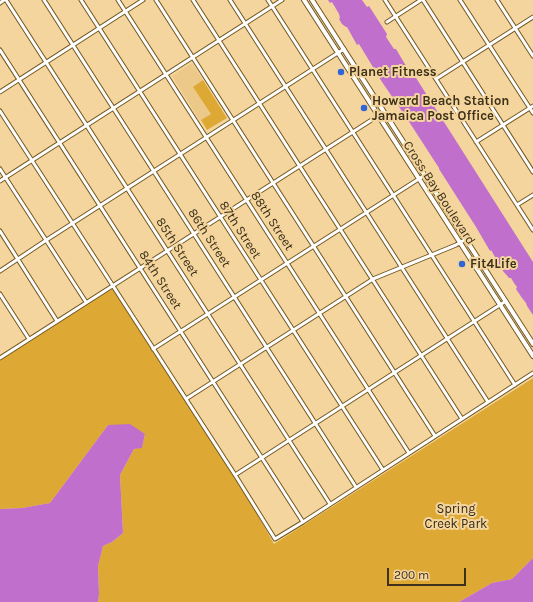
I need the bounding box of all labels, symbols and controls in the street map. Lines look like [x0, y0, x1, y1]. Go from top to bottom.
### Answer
place label: Planet Fitness [349, 64, 437, 80]
marker: Planet Fitness [336, 67, 346, 77]
place label: Howard Beach Station Jamaica Post Office [372, 93, 509, 124]
marker: Howard Beach Station Jamaica Post Office [359, 103, 369, 113]
street label: Cross Bay Boulevard [400, 138, 478, 248]
street label: 88th Street [247, 188, 297, 254]
street label: 87th Street [216, 198, 264, 262]
street label: 86th Street [184, 206, 234, 270]
street label: 85th Street [152, 215, 202, 279]
street label: 84th Street [135, 248, 185, 312]
place label: Fit4Life [470, 256, 517, 272]
marker: Fit4Life [457, 259, 467, 269]
park label: Spring Creek Park [425, 501, 487, 532]
scale bar [389, 560, 468, 586]
text: 200 m [394, 568, 429, 582]

